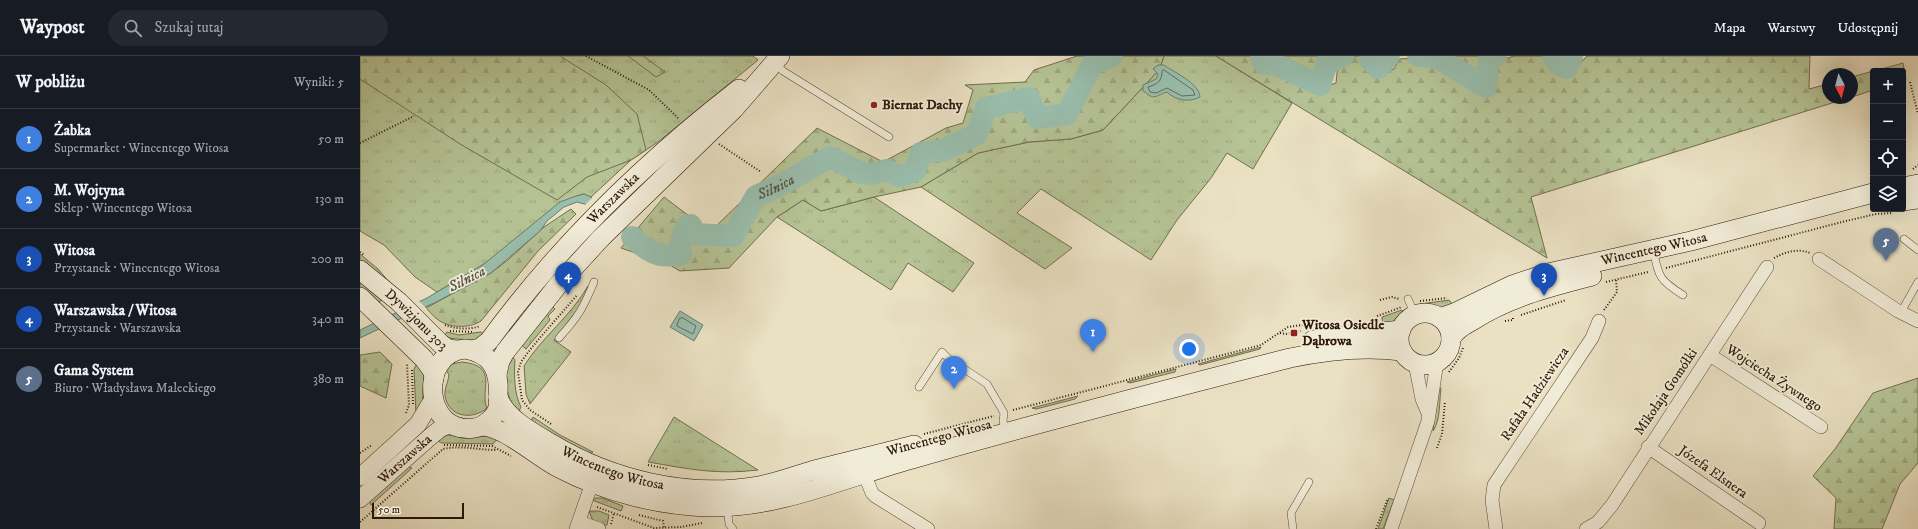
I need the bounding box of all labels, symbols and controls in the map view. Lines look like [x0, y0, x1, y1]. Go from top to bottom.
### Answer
search box [108, 10, 388, 46]
text: Waypost [20, 16, 84, 39]
icon: search [122, 17, 144, 39]
text: Szukaj tutaj [154, 18, 224, 37]
text: Mapa [1714, 19, 1746, 37]
text: Warstwy [1768, 19, 1815, 37]
text: Udostępnij [1837, 19, 1898, 37]
north arrow [1822, 68, 1858, 104]
map controls [1870, 68, 1906, 212]
button: + [1870, 68, 1906, 104]
text: W pobliżu [16, 71, 85, 93]
text: Wyniki: 5 [294, 74, 344, 90]
place label: Biernat Dachy [882, 96, 963, 114]
marker: Biernat Dachy [869, 100, 879, 110]
button: − [1870, 104, 1906, 140]
text: Żabka [54, 121, 91, 140]
text: 1 [27, 131, 31, 147]
text: 50 m [318, 131, 344, 147]
text: Supermarket · Wincentego Witosa [54, 140, 229, 156]
button: locate [1870, 140, 1906, 176]
street label: Warszawska [583, 169, 643, 229]
water label: Silnica [753, 170, 798, 204]
button: layers [1870, 176, 1906, 212]
text: M. Wojtyna [54, 181, 125, 200]
text: 2 [26, 191, 32, 207]
text: 130 m [315, 191, 344, 207]
text: Sklep · Wincentego Witosa [54, 200, 192, 216]
street label: Wincentego Witosa [1598, 228, 1709, 270]
pin: 5 [1873, 228, 1899, 261]
text: Witosa [54, 241, 95, 260]
text: 3 [27, 251, 31, 267]
text: 200 m [311, 251, 344, 267]
text: Przystanek · Wincentego Witosa [54, 260, 220, 276]
water label: Silnica [444, 262, 489, 297]
pin: 4 [555, 262, 581, 295]
pin: 3 [1531, 263, 1557, 296]
street label: Dywizjonu 303 [381, 285, 451, 355]
text: Warszawska / Witosa [54, 301, 177, 320]
text: 4 [25, 311, 33, 327]
text: 340 m [312, 311, 344, 327]
place label: Witosa Osiedle Dąbrowa [1301, 316, 1384, 350]
pin: 1 [1080, 319, 1106, 352]
text: Przystanek · Warszawska [54, 320, 181, 336]
marker: Witosa Osiedle Dąbrowa [1289, 328, 1299, 338]
your location [1179, 339, 1199, 359]
street label: Wojciecha Żywnego [1722, 340, 1826, 416]
street label: Rafała Hadziewicza [1497, 344, 1573, 444]
street label: Mikołaja Gomółki [1630, 345, 1702, 439]
pin: 2 [941, 356, 967, 389]
text: Gama System [54, 361, 134, 380]
text: 5 [26, 371, 32, 387]
text: 380 m [313, 371, 344, 387]
text: Biuro · Władysława Maleckiego [54, 380, 216, 396]
street label: Wincentego Witosa [884, 415, 994, 461]
street label: Warszawska [373, 430, 436, 489]
street label: Józefa Elsnera [1673, 440, 1751, 502]
street label: Wincentego Witosa [557, 442, 666, 494]
scale bar [372, 501, 464, 520]
text: 50 m [378, 503, 400, 517]

